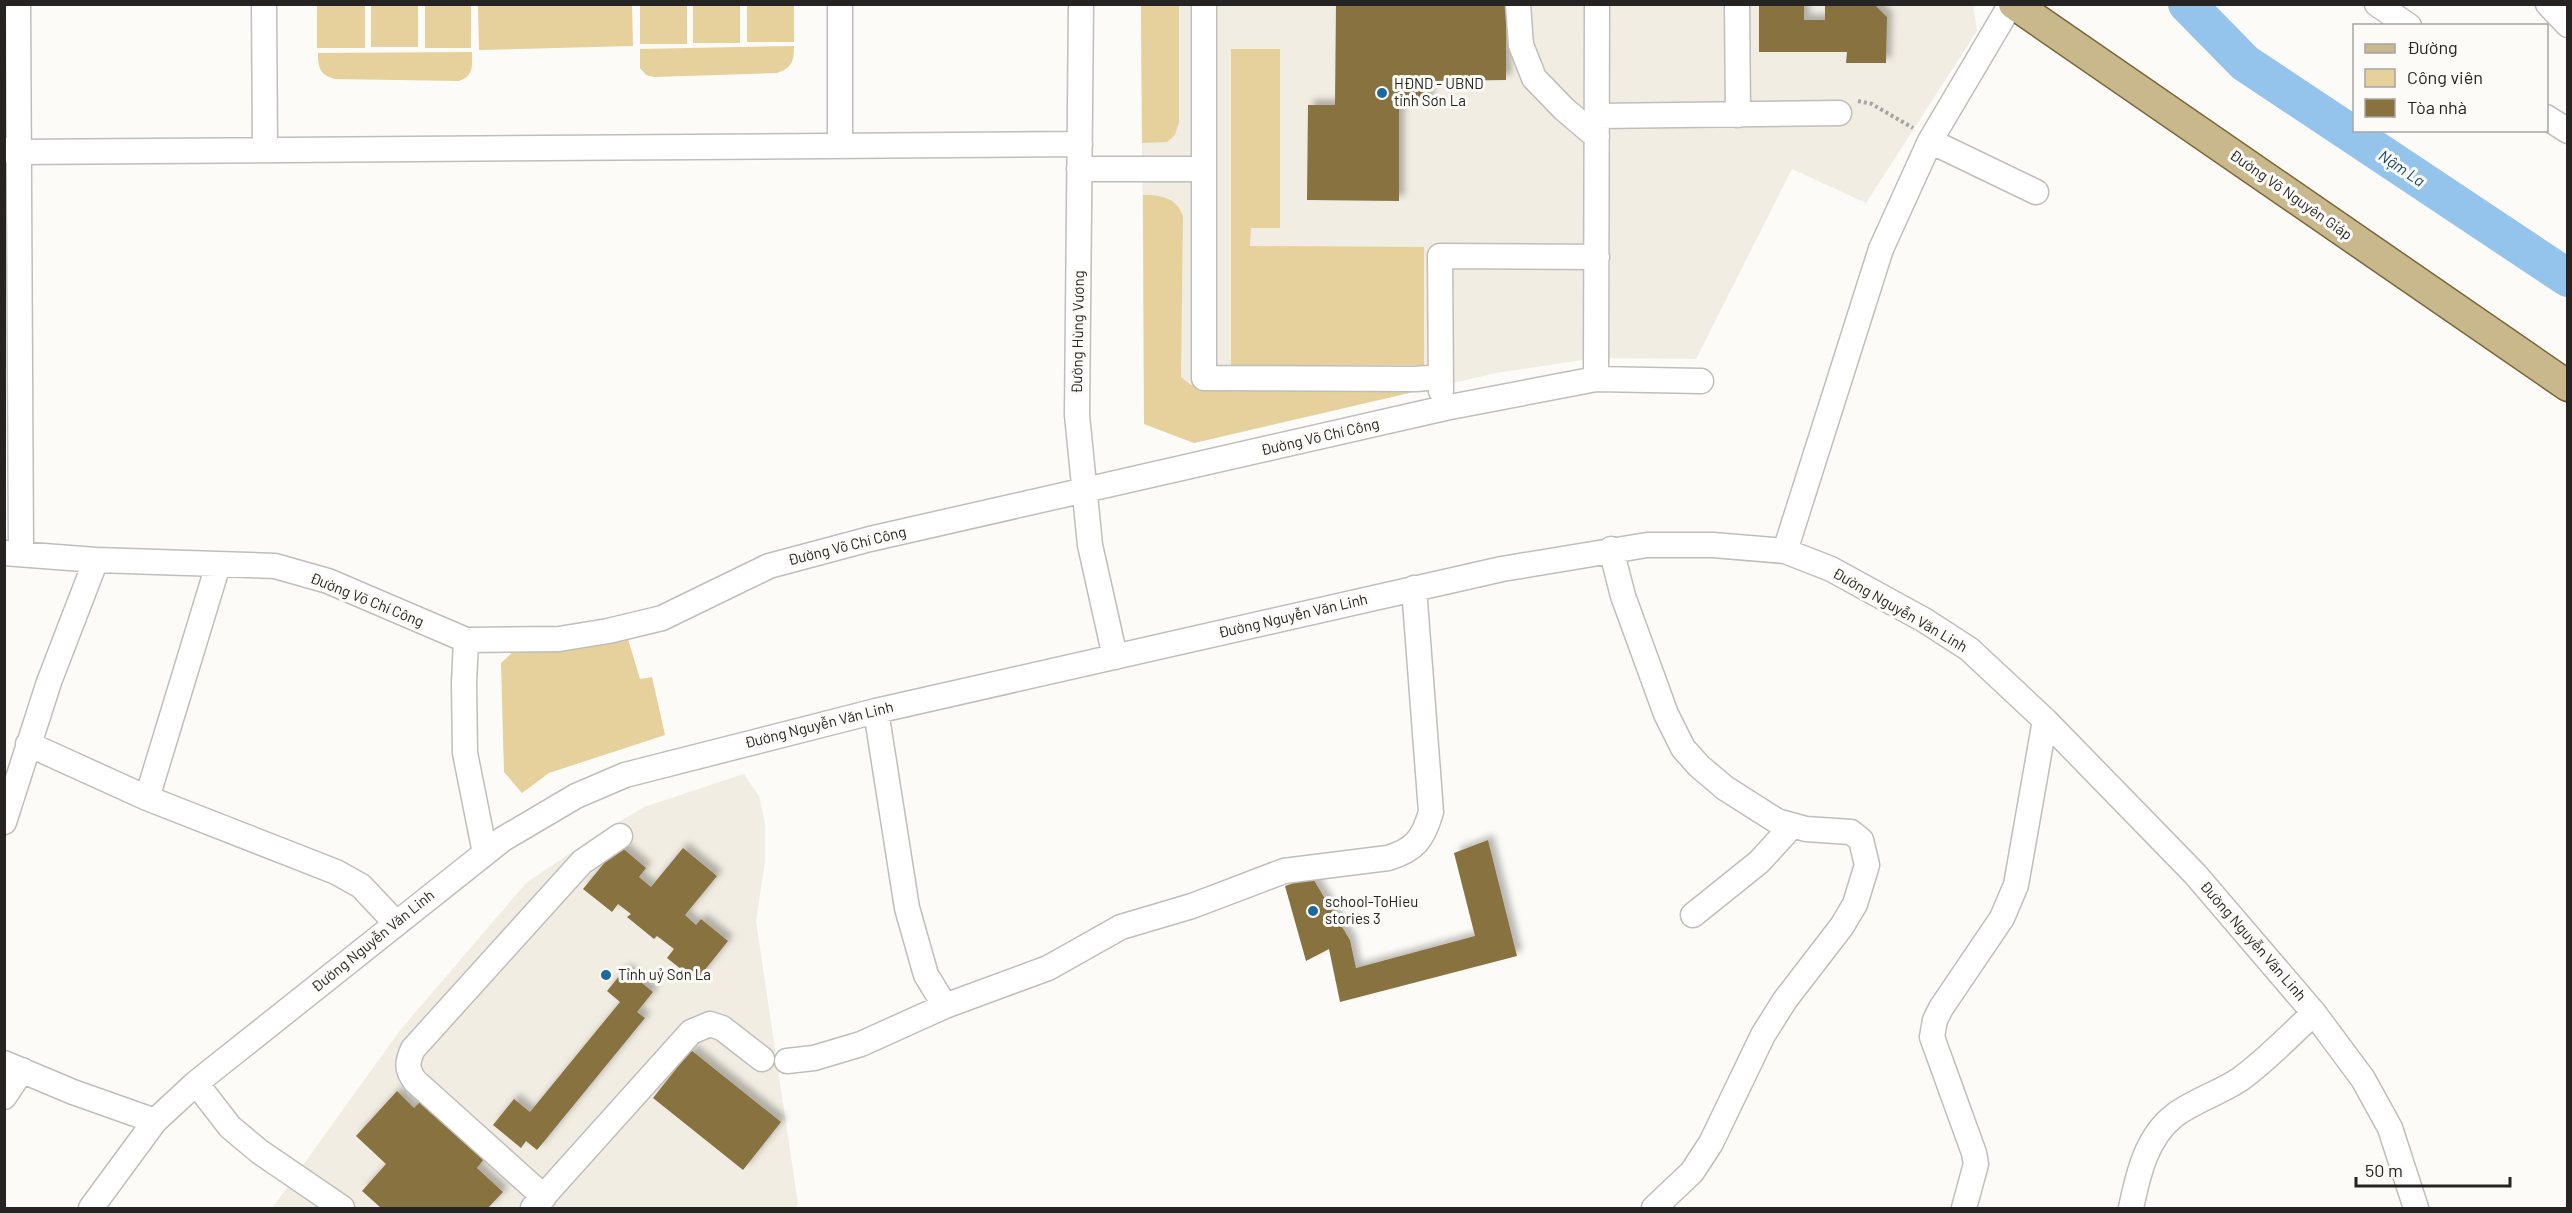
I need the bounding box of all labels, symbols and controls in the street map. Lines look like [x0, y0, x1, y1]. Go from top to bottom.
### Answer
legend [2353, 24, 2548, 132]
text: Đường [2407, 36, 2458, 58]
text: Công viên [2407, 66, 2483, 88]
place label: HĐND - UBND tỉnh Sơn La [1394, 74, 1484, 109]
marker: HĐND - UBND tỉnh Sơn La [1375, 86, 1389, 100]
text: Tòa nhà [2407, 96, 2467, 118]
street label: Đường Võ Nguyên Giáp [2227, 145, 2356, 243]
water label: Nậm La [2376, 145, 2429, 190]
street label: Đường Hùng Vương [1067, 270, 1087, 394]
street label: Đường Võ Chí Công [1259, 414, 1381, 458]
street label: Đường Võ Chí Công [786, 522, 908, 568]
street label: Đường Nguyễn Văn Linh [1830, 563, 1971, 655]
street label: Đường Võ Chí Công [308, 568, 427, 630]
street label: Đường Nguyễn Văn Linh [1216, 589, 1369, 641]
street label: Đường Nguyễn Văn Linh [743, 697, 895, 751]
street label: Đường Nguyễn Văn Linh [2197, 877, 2311, 1004]
street label: Đường Nguyễn Văn Linh [307, 885, 437, 995]
place label: school-ToHieu stories 3 [1325, 892, 1418, 927]
marker: school-ToHieu stories 3 [1306, 904, 1320, 918]
place label: Tỉnh uỷ Sơn La [618, 965, 711, 983]
marker: Tỉnh uỷ Sơn La [599, 968, 613, 982]
scale bar [2356, 1150, 2510, 1188]
text: 50 m [2365, 1159, 2403, 1181]

